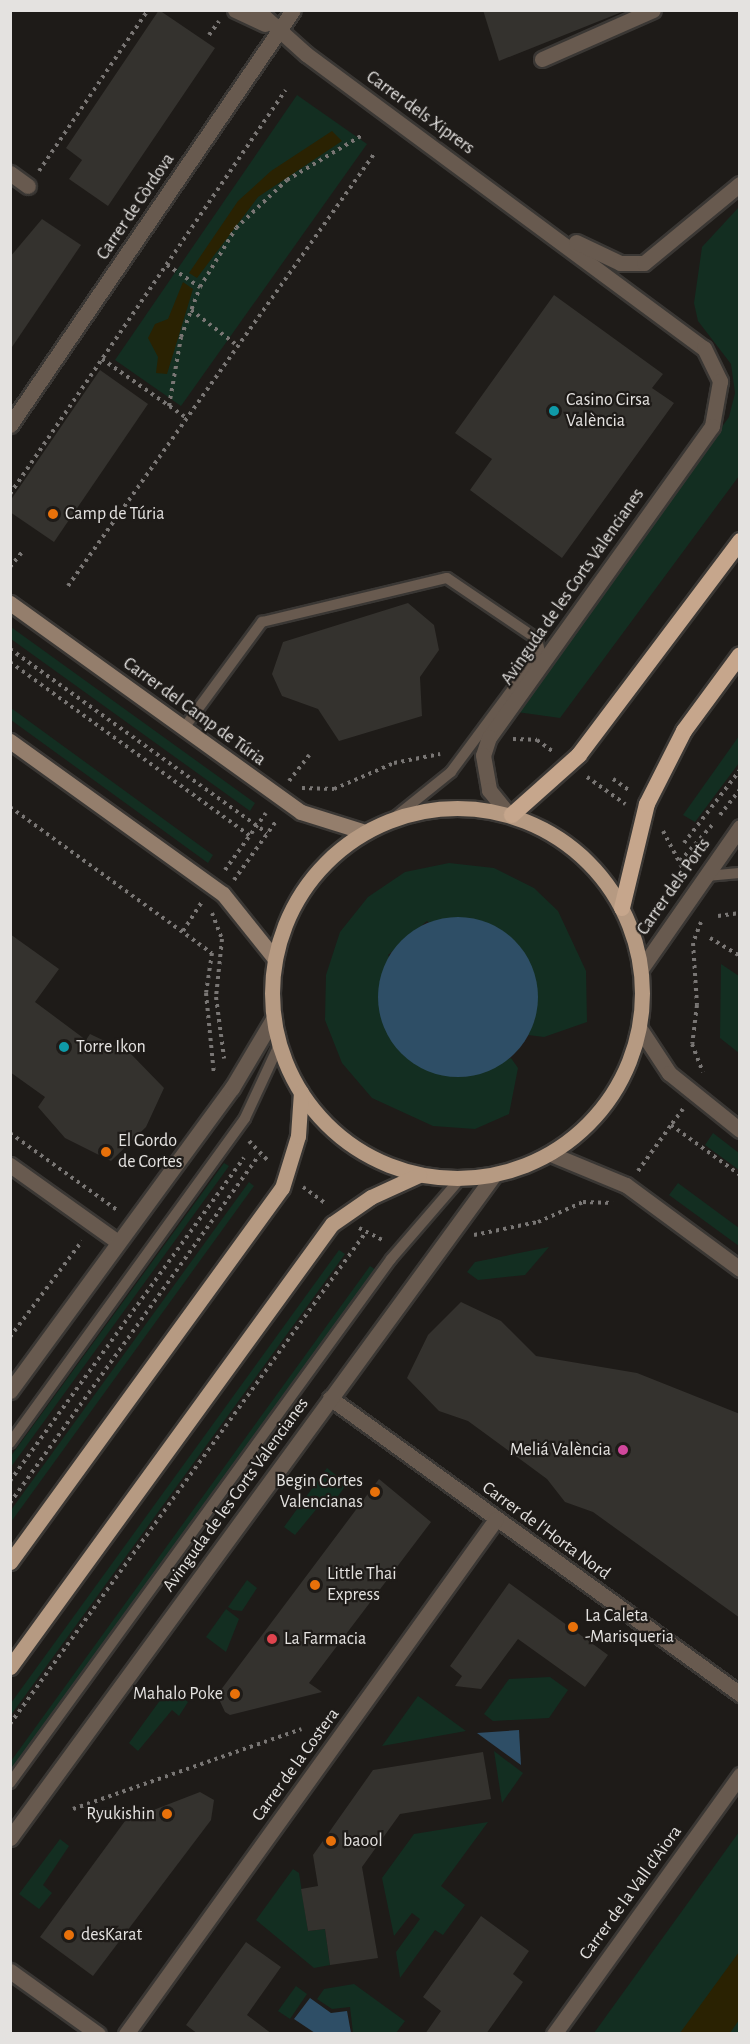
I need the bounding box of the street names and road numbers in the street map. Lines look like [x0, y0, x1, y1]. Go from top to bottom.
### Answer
street label: Carrer dels Xiprers [362, 67, 478, 159]
street label: Carrer de Còrdova [92, 150, 180, 264]
street label: Avinguda de les Corts Valencianes [497, 485, 649, 689]
street label: Carrer del Camp de Túria [119, 653, 269, 771]
street label: Carrer dels Ports [633, 834, 715, 940]
street label: Avinguda de les Corts Valencianes [158, 1394, 314, 1596]
street label: Carrer de l'Horta Nord [478, 1477, 614, 1585]
street label: Carrer de la Costera [248, 1704, 344, 1826]
street label: Carrer de la Vall d'Aiora [575, 1822, 687, 1964]

